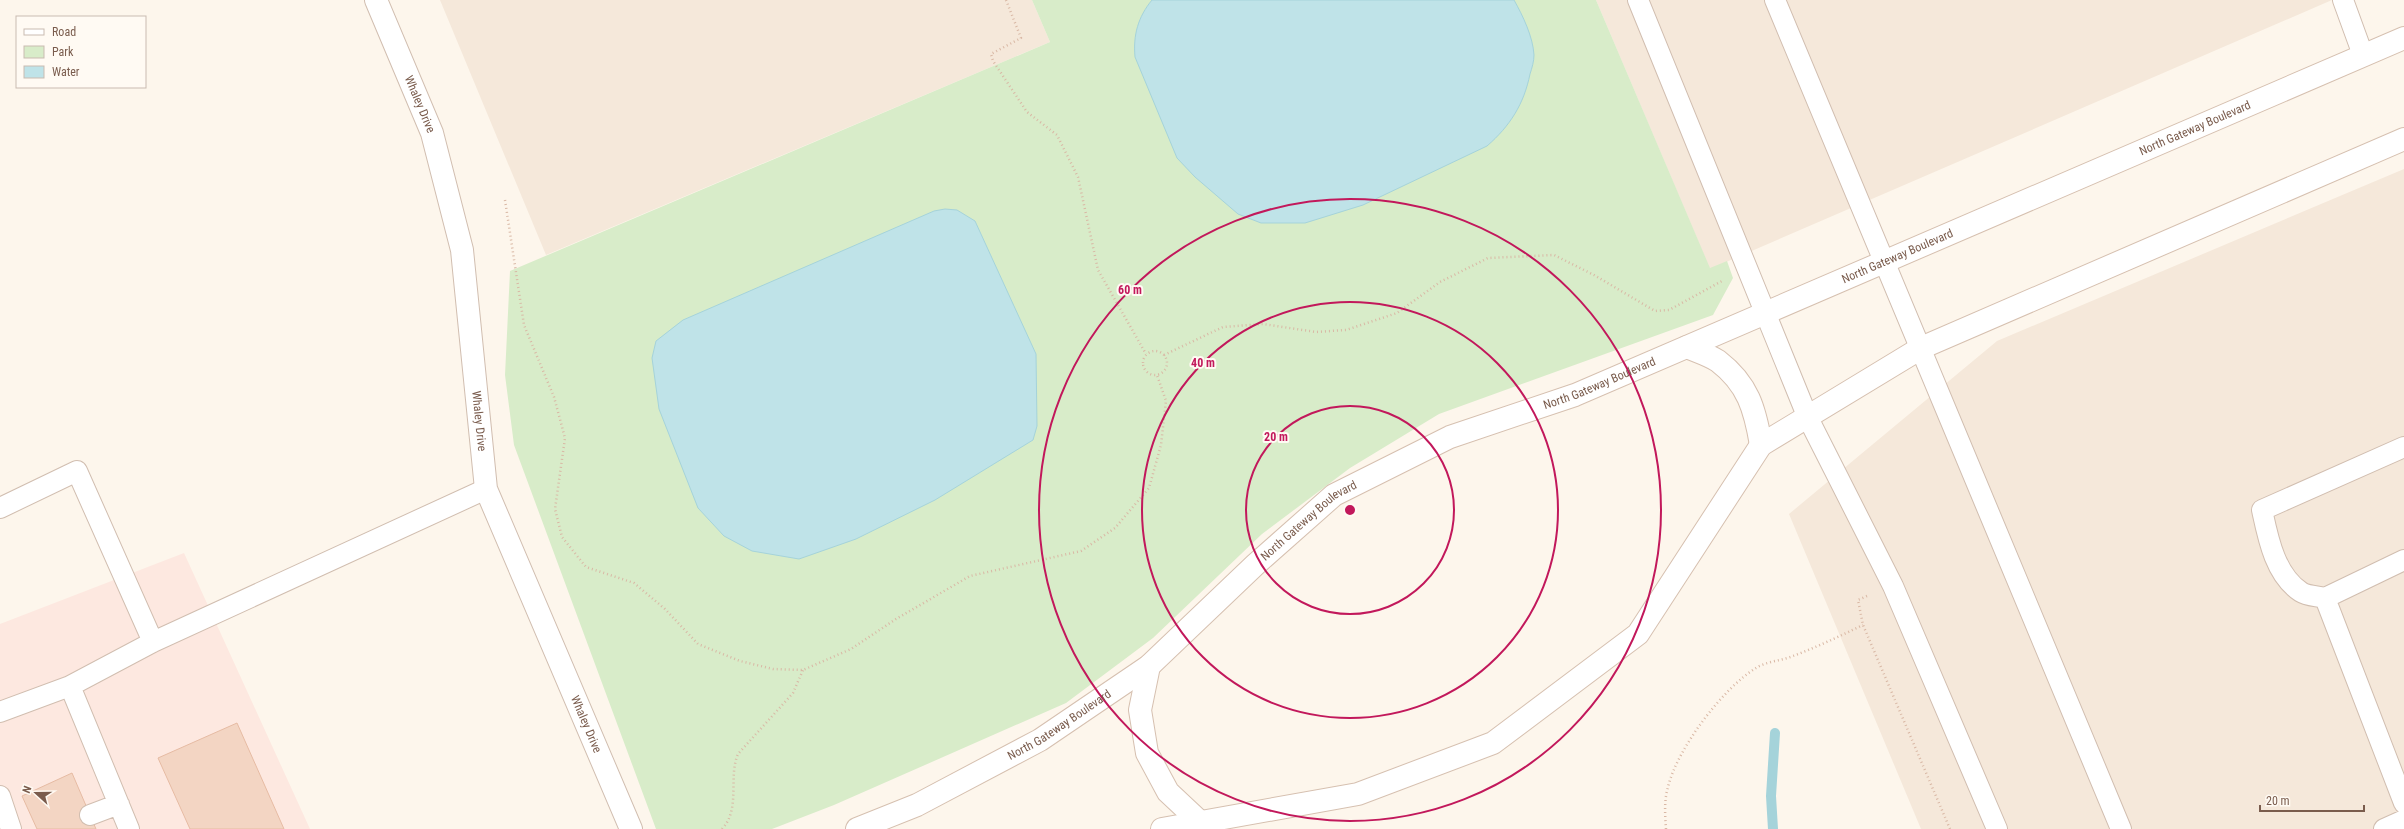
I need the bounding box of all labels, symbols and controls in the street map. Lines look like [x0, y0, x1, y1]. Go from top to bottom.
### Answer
legend [16, 16, 146, 88]
text: Road [52, 25, 76, 39]
text: Park [52, 45, 74, 59]
text: Water [52, 65, 80, 79]
street label: Whaley Drive [402, 73, 438, 135]
street label: North Gateway Boulevard [2137, 98, 2253, 158]
street label: North Gateway Boulevard [1840, 226, 1955, 286]
text: 60 m [1118, 283, 1142, 297]
street label: North Gateway Boulevard [1542, 354, 1658, 412]
text: 40 m [1191, 356, 1215, 370]
street label: Whaley Drive [469, 390, 489, 452]
text: 20 m [1264, 430, 1288, 444]
street label: North Gateway Boulevard [1258, 478, 1359, 563]
centre of rings [1343, 503, 1357, 517]
street label: North Gateway Boulevard [1005, 687, 1114, 763]
street label: Whaley Drive [568, 694, 605, 755]
north arrow [16, 773, 56, 813]
text: N [20, 784, 34, 795]
scale bar [2260, 787, 2364, 813]
text: 20 m [2266, 794, 2290, 808]

